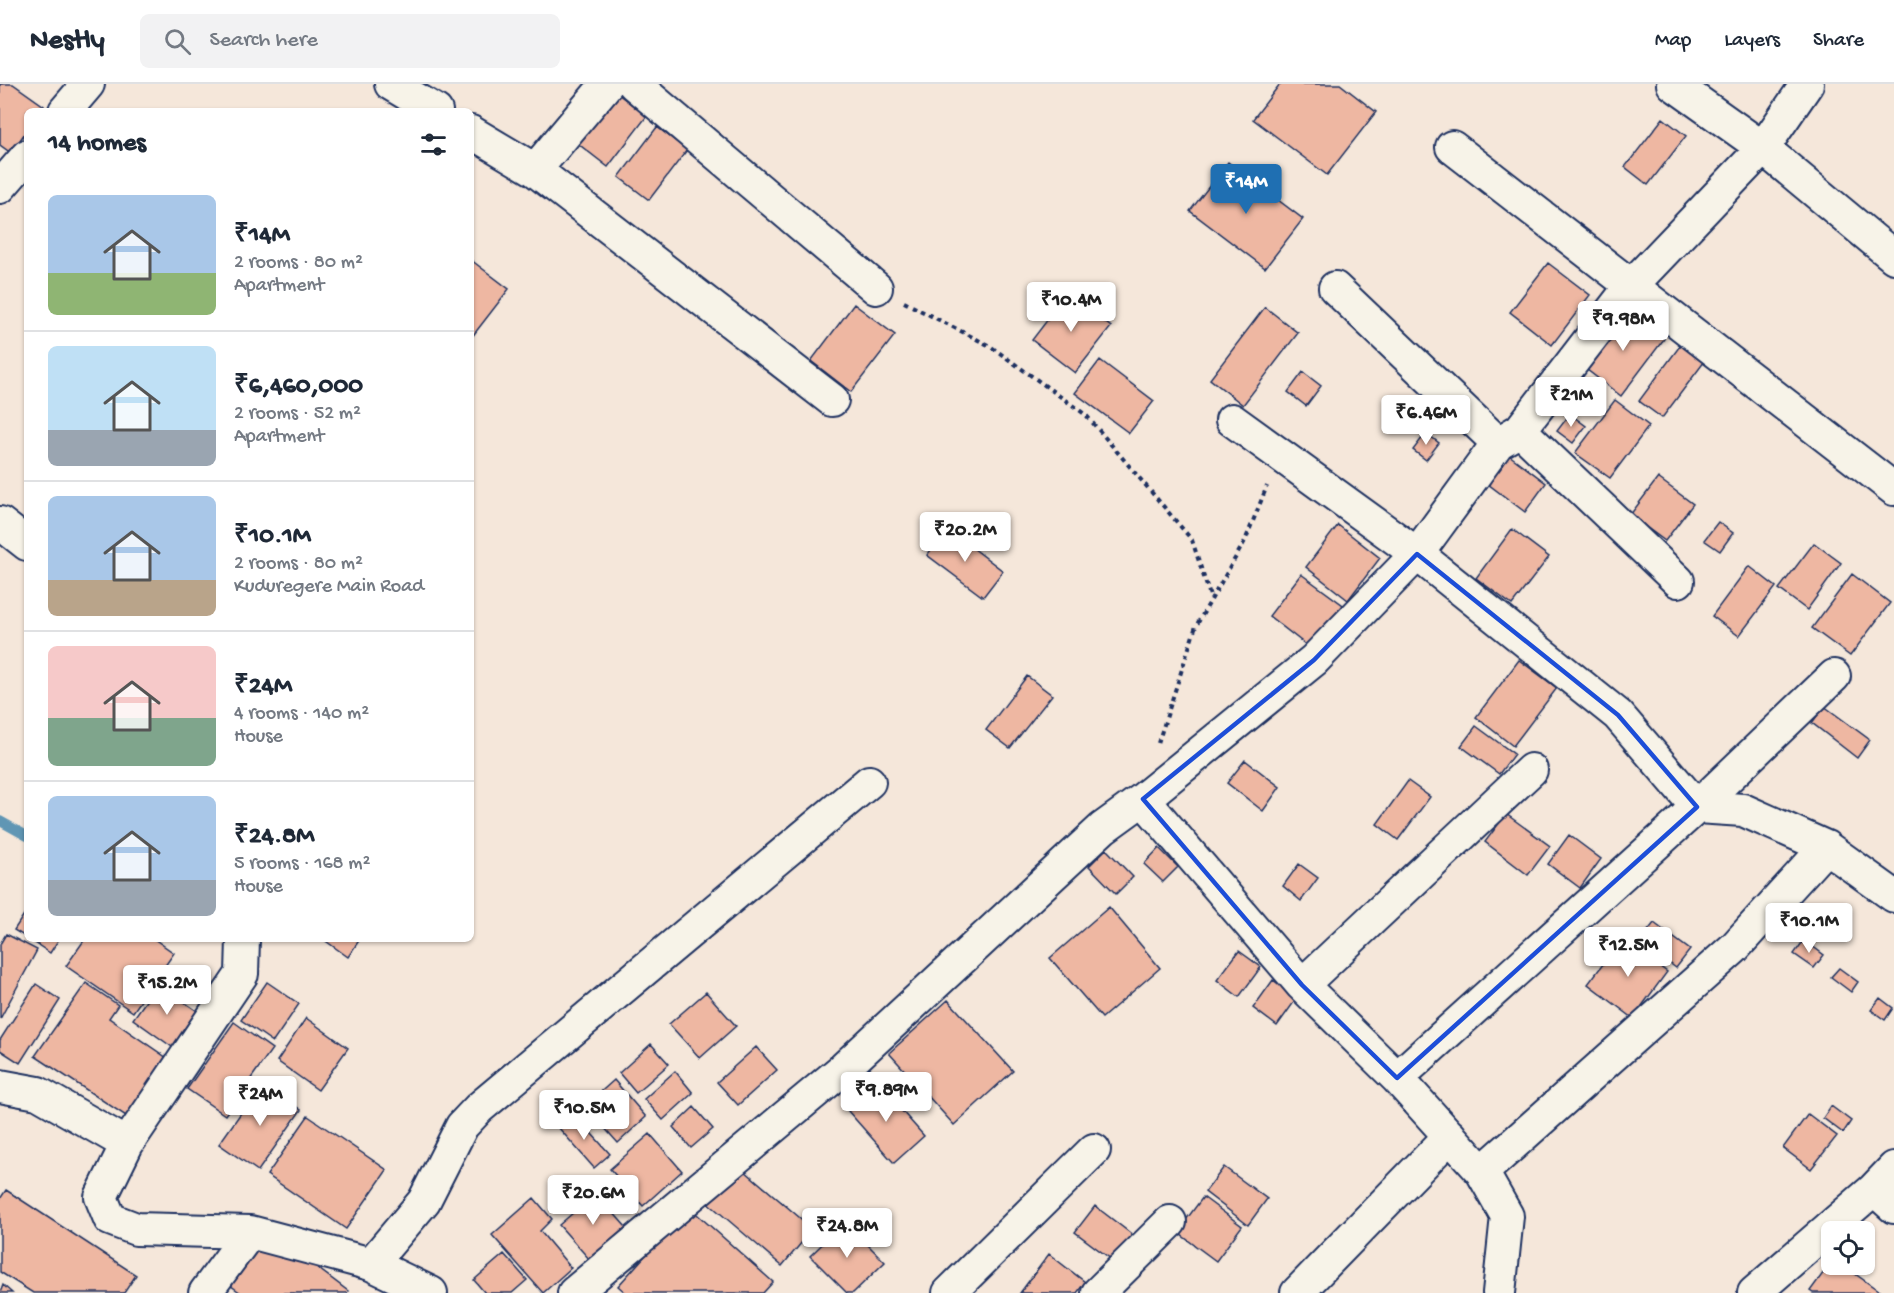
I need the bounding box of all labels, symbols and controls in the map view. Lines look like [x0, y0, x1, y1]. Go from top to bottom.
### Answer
search box [140, 14, 560, 68]
text: Nestly [30, 25, 104, 58]
icon: search [161, 25, 194, 58]
text: Search here [209, 28, 318, 54]
text: Map [1655, 29, 1691, 54]
text: Layers [1724, 29, 1780, 54]
text: Share [1813, 29, 1864, 54]
icon: filters [417, 128, 450, 161]
text: 14 homes [48, 129, 146, 160]
pin: ₹14M [1210, 164, 1282, 215]
text: ₹14M [1225, 172, 1267, 195]
icon: home [96, 219, 168, 291]
text: ₹14M [234, 221, 290, 252]
text: 2 rooms · 80 m² [234, 252, 363, 275]
text: Apartment [234, 275, 324, 298]
pin: ₹10.4M [1022, 282, 1120, 333]
text: ₹10.4M [1041, 290, 1101, 313]
pin: ₹9.98M [1574, 301, 1672, 352]
text: ₹9.98M [1592, 309, 1654, 332]
icon: home [96, 370, 168, 442]
text: ₹6,460,000 [234, 372, 363, 403]
pin: ₹21M [1535, 377, 1607, 428]
text: ₹21M [1549, 385, 1593, 408]
pin: ₹6.46M [1377, 395, 1475, 446]
text: 2 rooms · 52 m² [234, 403, 361, 426]
text: ₹6.46M [1395, 403, 1457, 426]
text: Apartment [234, 426, 324, 449]
pin: ₹20.2M [916, 512, 1014, 563]
icon: home [96, 520, 168, 592]
text: ₹20.2M [934, 520, 996, 543]
text: ₹10.1M [234, 522, 311, 553]
text: 2 rooms · 80 m² [234, 553, 363, 576]
text: Kuduregere Main Road [234, 576, 424, 599]
icon: home [96, 670, 168, 742]
text: ₹24M [234, 672, 292, 703]
text: 4 rooms · 140 m² [234, 703, 369, 726]
text: House [234, 726, 283, 749]
icon: home [96, 820, 168, 892]
text: ₹24.8M [234, 822, 314, 853]
text: 5 rooms · 168 m² [234, 853, 370, 876]
text: House [234, 876, 283, 899]
pin: ₹10.1M [1760, 903, 1858, 954]
text: ₹10.1M [1779, 911, 1839, 934]
pin: ₹12.5M [1579, 927, 1677, 978]
text: ₹12.5M [1598, 935, 1658, 958]
pin: ₹15.2M [118, 965, 216, 1016]
text: ₹15.2M [137, 973, 197, 996]
pin: ₹9.89M [837, 1072, 935, 1123]
pin: ₹24M [224, 1076, 296, 1127]
text: ₹9.89M [855, 1080, 917, 1103]
text: ₹24M [238, 1084, 282, 1107]
pin: ₹10.5M [535, 1090, 633, 1141]
text: ₹10.5M [553, 1098, 615, 1121]
pin: ₹20.6M [544, 1175, 642, 1226]
text: ₹20.6M [562, 1183, 624, 1206]
pin: ₹24.8M [798, 1208, 896, 1259]
text: ₹24.8M [816, 1216, 878, 1239]
map controls [1821, 1221, 1875, 1275]
button: locate [1821, 1221, 1875, 1275]

